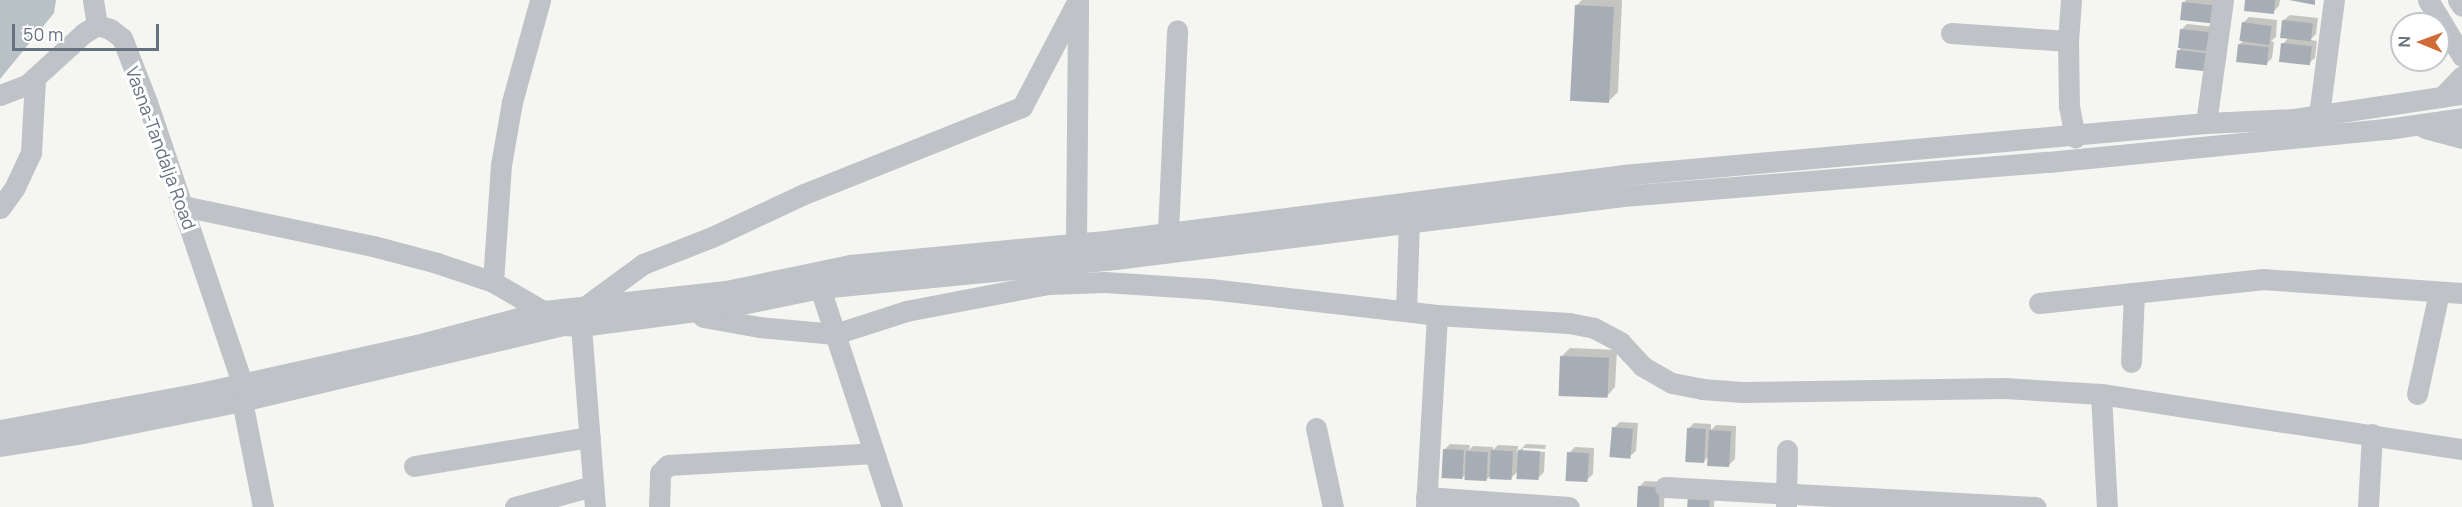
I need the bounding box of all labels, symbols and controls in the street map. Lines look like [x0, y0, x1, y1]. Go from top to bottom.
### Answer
scale bar [15, 12, 162, 50]
north arrow [2390, 12, 2450, 72]
text: 50 m [23, 22, 63, 46]
text: N [2393, 36, 2415, 48]
street label: Vasna-Tandalja Road [121, 63, 201, 233]

